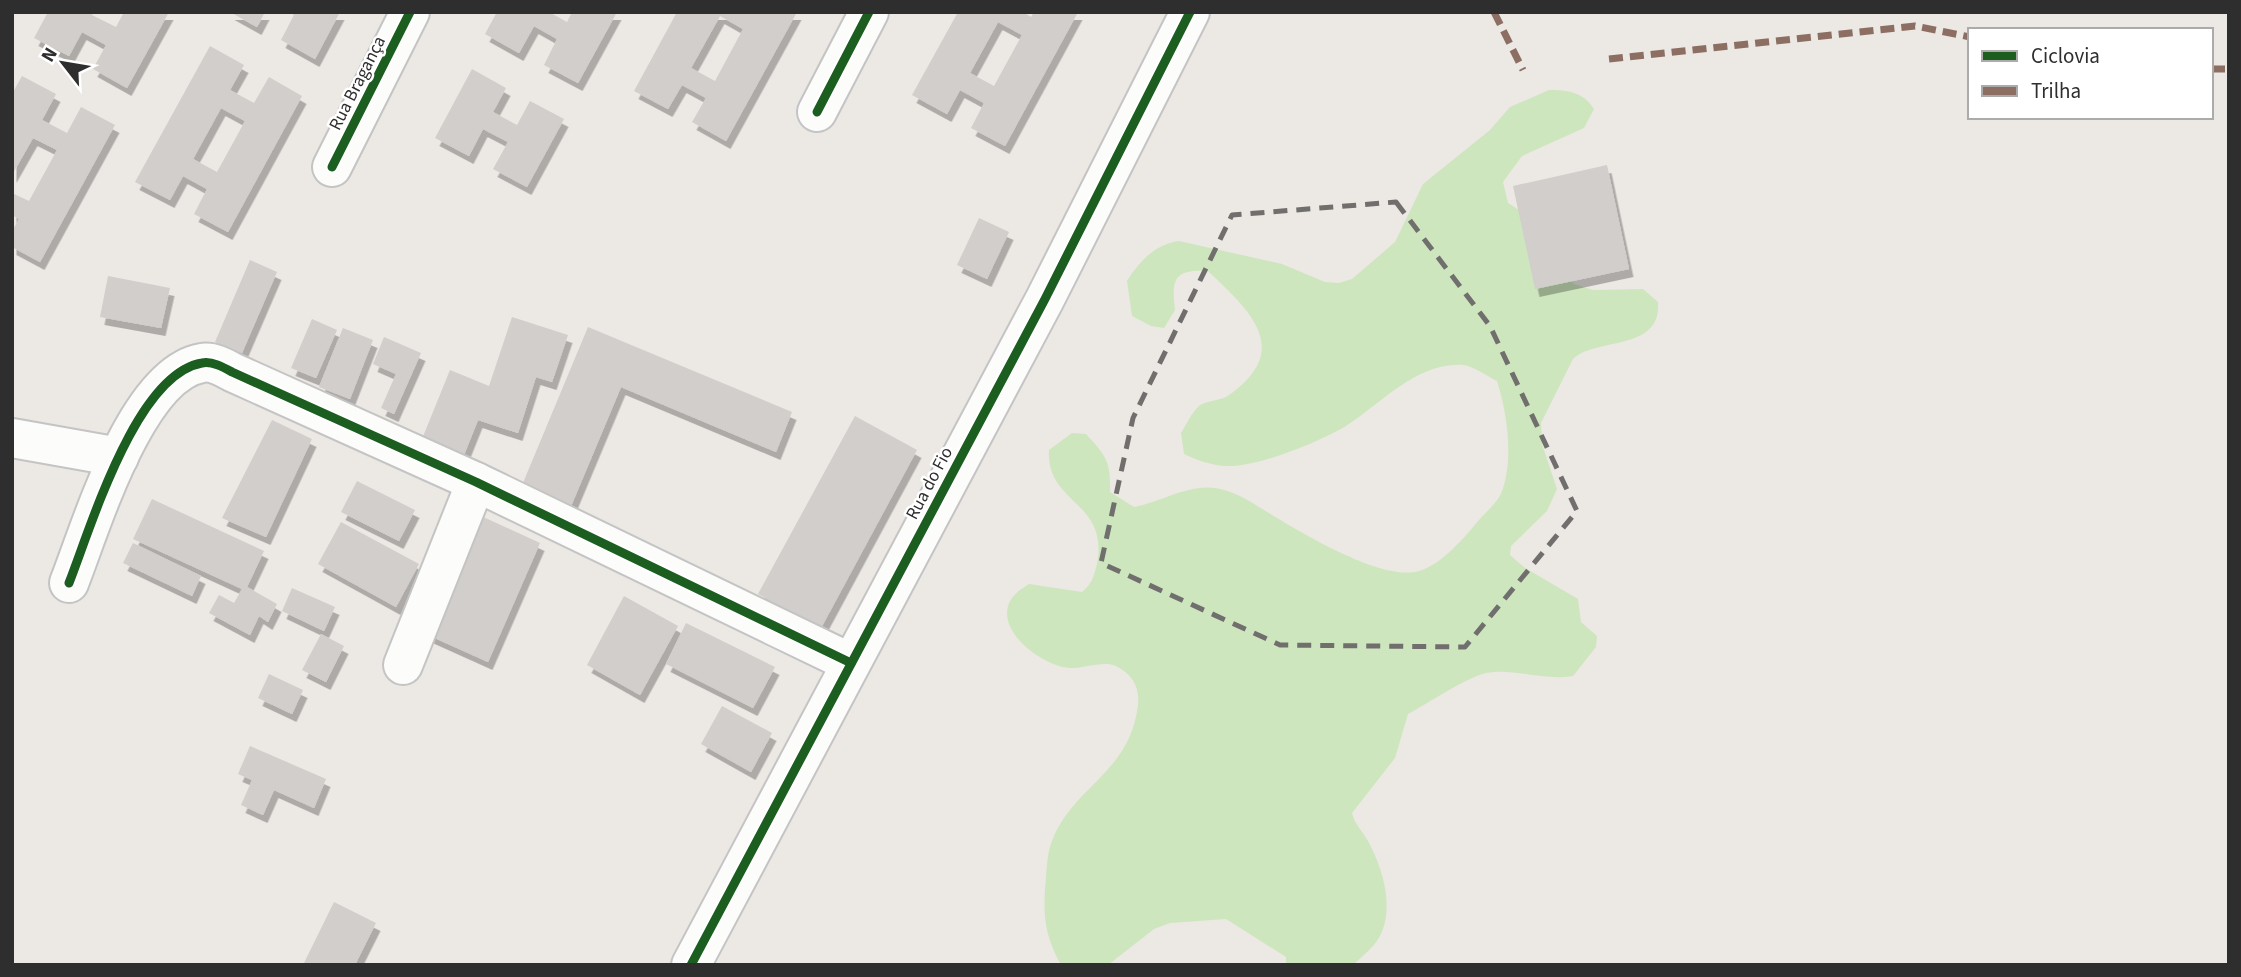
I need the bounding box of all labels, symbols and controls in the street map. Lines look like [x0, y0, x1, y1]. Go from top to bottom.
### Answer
north arrow [28, 28, 98, 98]
legend [1968, 28, 2213, 119]
street label: Rua Bragança [323, 32, 392, 135]
text: Ciclovia [2031, 41, 2100, 71]
text: N [35, 43, 65, 67]
text: Trilha [2031, 76, 2081, 106]
street label: Rua do Fio [900, 442, 959, 524]

